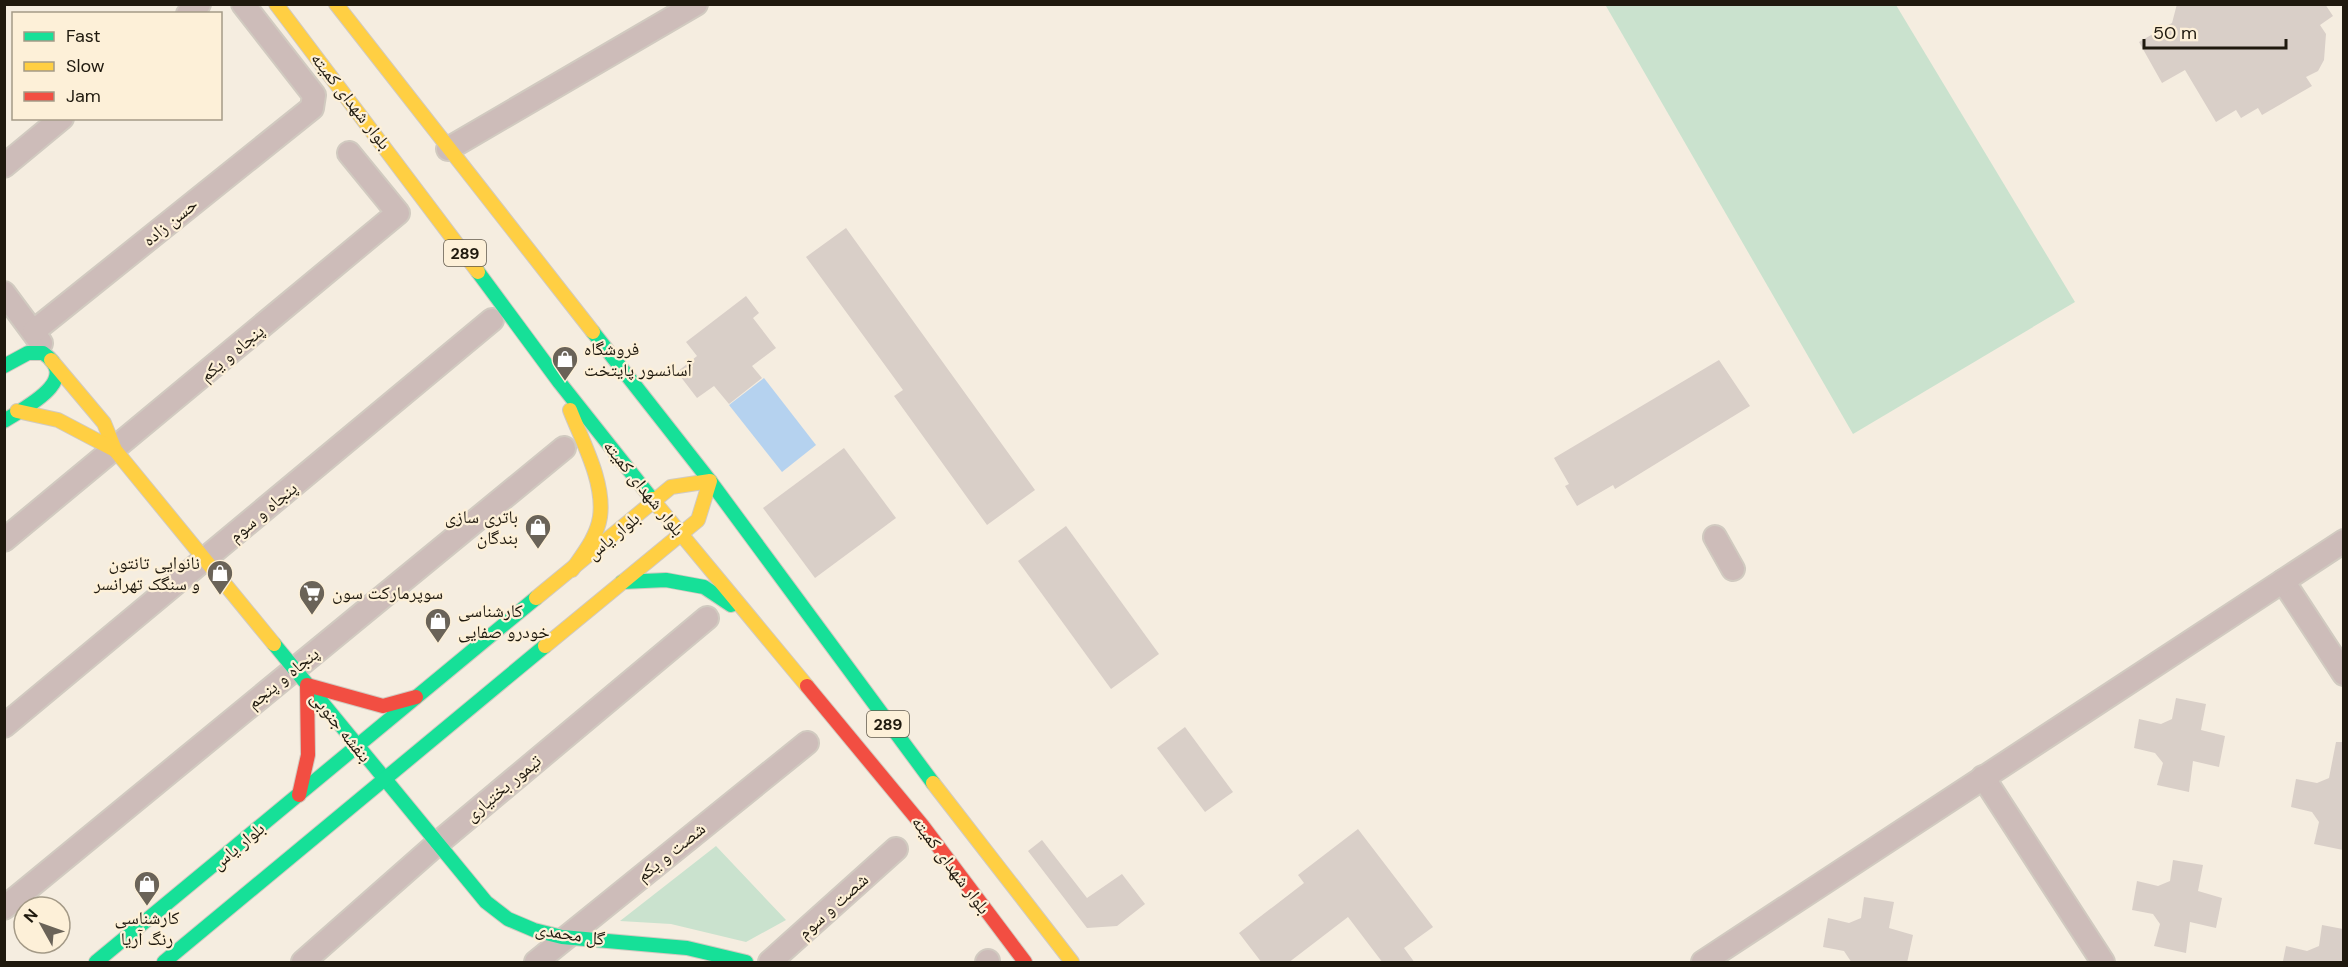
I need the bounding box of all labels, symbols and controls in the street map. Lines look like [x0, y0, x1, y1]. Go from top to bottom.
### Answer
legend [12, 12, 222, 120]
scale bar [2144, 12, 2286, 50]
text: 50 m [2153, 21, 2197, 45]
text: Fast [66, 24, 101, 48]
street label: بلوار شهدای کمیته [305, 47, 397, 155]
text: Slow [66, 54, 105, 78]
text: Jam [66, 84, 101, 108]
street label: حسن زاده [137, 192, 203, 252]
road number: 289 [444, 240, 486, 266]
street label: پنجاه و یکم [195, 319, 269, 387]
place label: فروشگاه آسانسور پایتخت [584, 337, 692, 382]
shop icon: فروشگاه آسانسور پایتخت [550, 344, 580, 382]
street label: بلوار شهدای کمیته [598, 435, 690, 541]
street label: پنجاه و سوم [224, 476, 302, 548]
place label: باتری سازی بندگان [445, 505, 518, 550]
street label: بلوار یاس [581, 507, 645, 565]
shop icon: باتری سازی بندگان [523, 512, 553, 550]
place label: نانوایی تانتون و سنگک تهرانسر [93, 551, 200, 596]
shop icon: نانوایی تانتون و سنگک تهرانسر [205, 558, 235, 596]
supermarket icon: سوپرمارکت سون [297, 578, 327, 616]
place label: سوپرمارکت سون [332, 581, 443, 605]
place label: کارشناسی خودرو صفایی [458, 599, 550, 644]
shop icon: کارشناسی خودرو صفایی [423, 606, 453, 644]
street label: پنجاه و پنجم [242, 642, 324, 714]
street label: بنفشه جنوبی [305, 687, 377, 767]
road number: 289 [867, 711, 909, 737]
street label: تیمور بختیاری [460, 749, 546, 827]
street label: بلوار شهدای کمیته [906, 811, 996, 919]
street label: بلوار یاس [206, 817, 270, 875]
street label: شصت و یکم [631, 817, 711, 887]
street label: شصت و سوم [792, 868, 874, 944]
shop icon: کارشناسی رنگ آریا [132, 869, 162, 907]
north arrow [12, 895, 72, 955]
text: N [19, 904, 43, 927]
place label: کارشناسی رنگ آریا [115, 906, 180, 951]
street label: گل محمدی [533, 917, 607, 951]

